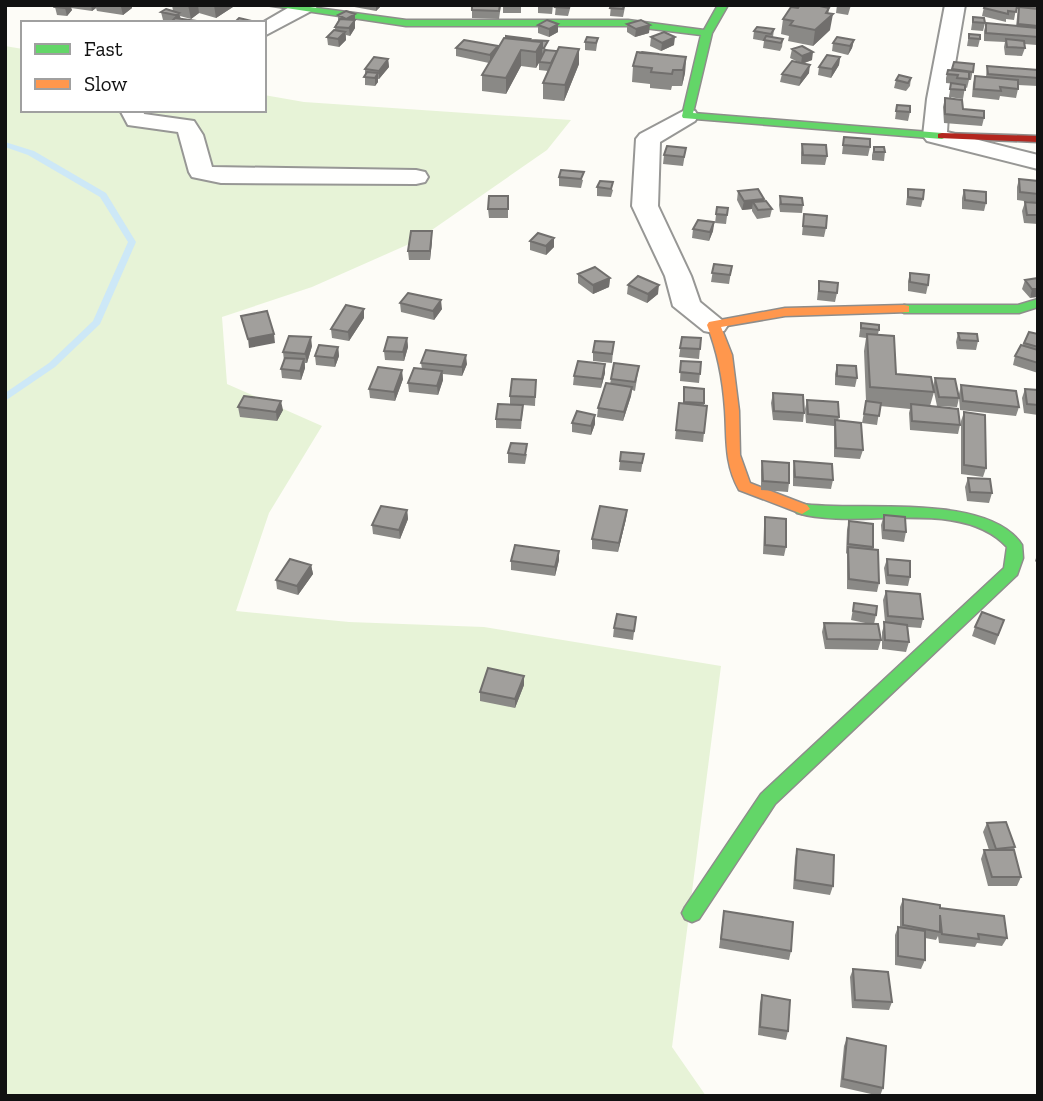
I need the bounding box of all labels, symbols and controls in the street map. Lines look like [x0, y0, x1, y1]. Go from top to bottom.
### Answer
legend [21, 21, 266, 112]
text: Fast [84, 36, 123, 61]
text: Slow [84, 71, 127, 96]

